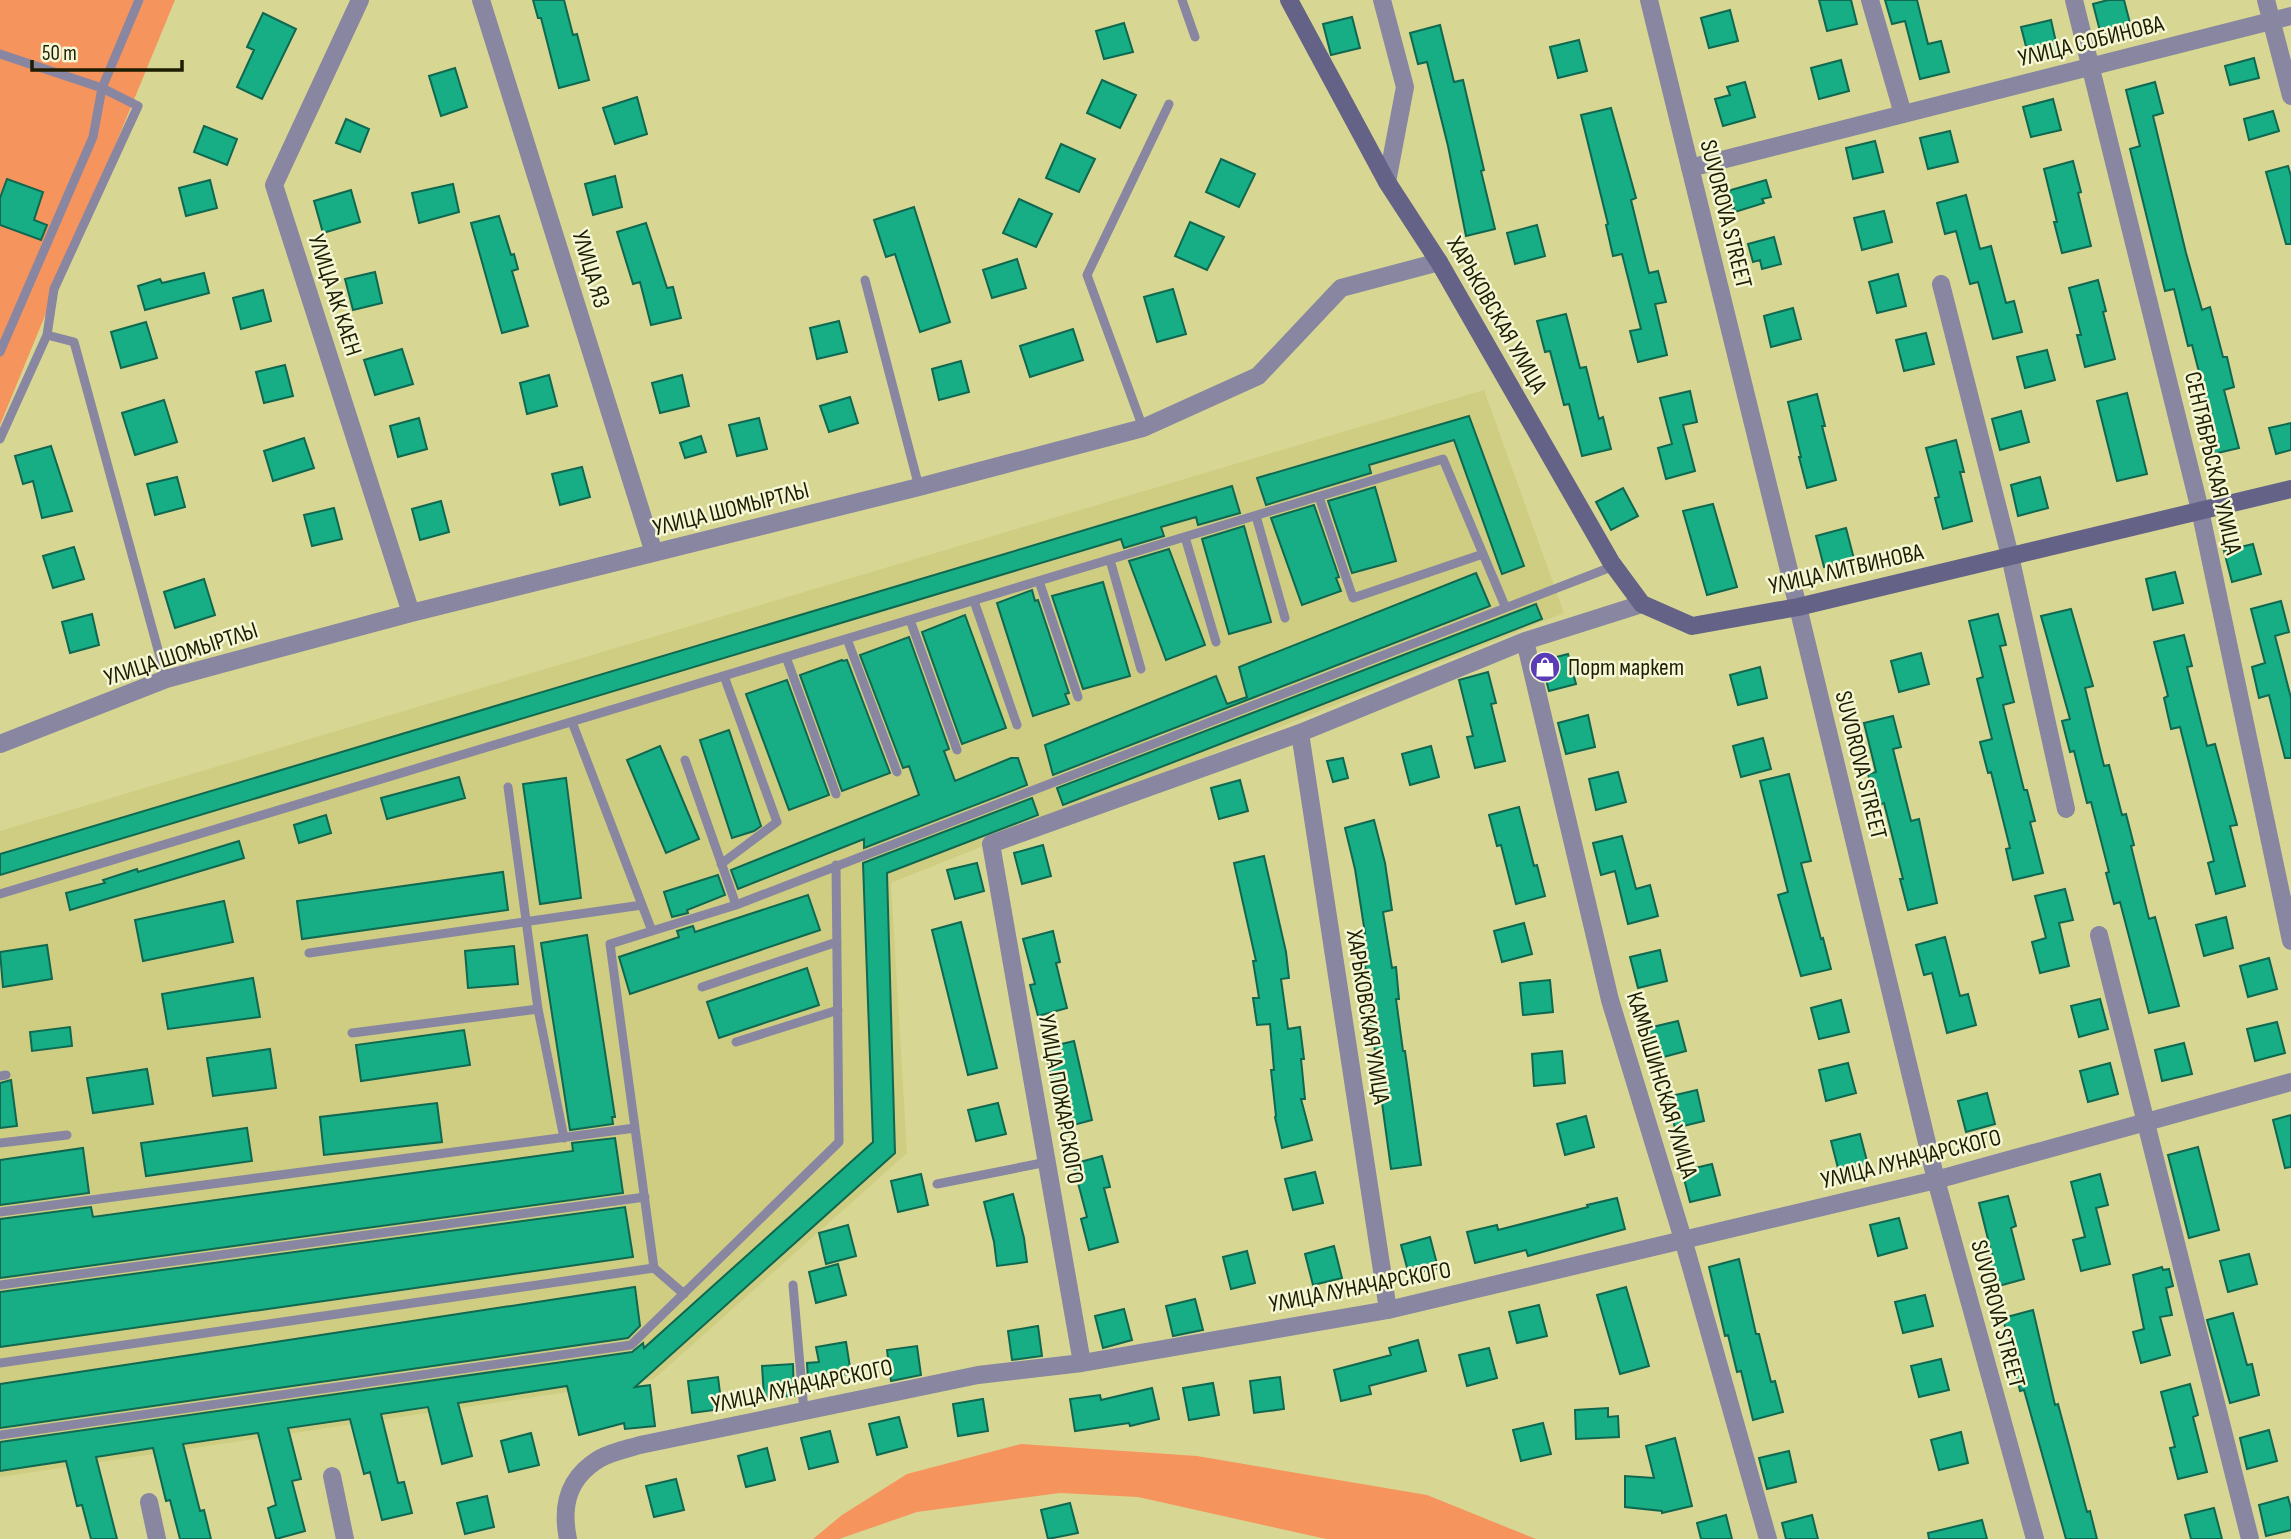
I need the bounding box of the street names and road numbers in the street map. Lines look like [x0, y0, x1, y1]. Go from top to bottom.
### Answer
street label: УЛИЦА СОБИНОВА [2015, 9, 2167, 73]
street label: SUVOROVA STREET [1694, 137, 1758, 291]
street label: УЛИЦА ЯЗ [566, 227, 616, 311]
street label: УЛИЦА АК КАЕН [302, 231, 368, 359]
street label: ХАРЬКОВСКАЯ УЛИЦА [1440, 231, 1554, 399]
street label: СЕНТЯБРЬСКАЯ УЛИЦА [2178, 369, 2248, 558]
street label: УЛИЦА ШОМЫРТЛЫ [650, 476, 812, 542]
street label: УЛИЦА ЛИТВИНОВА [1766, 537, 1927, 601]
street label: УЛИЦА ШОМЫРТЛЫ [100, 615, 262, 693]
street label: SUVOROVA STREET [1829, 688, 1893, 842]
street label: ХАРЬКОВСКАЯ УЛИЦА [1340, 927, 1396, 1107]
street label: КАМЫШИНСКАЯ УЛИЦА [1620, 988, 1704, 1182]
street label: УЛИЦА ПОЖАРСКОГО [1032, 1012, 1090, 1186]
street label: УЛИЦА ЛУНАЧАРСКОГО [1818, 1123, 2004, 1195]
street label: SUVOROVA STREET [1964, 1237, 2032, 1391]
street label: УЛИЦА ЛУНАЧАРСКОГО [1267, 1255, 1453, 1319]
street label: УЛИЦА ЛУНАЧАРСКОГО [709, 1353, 895, 1419]

